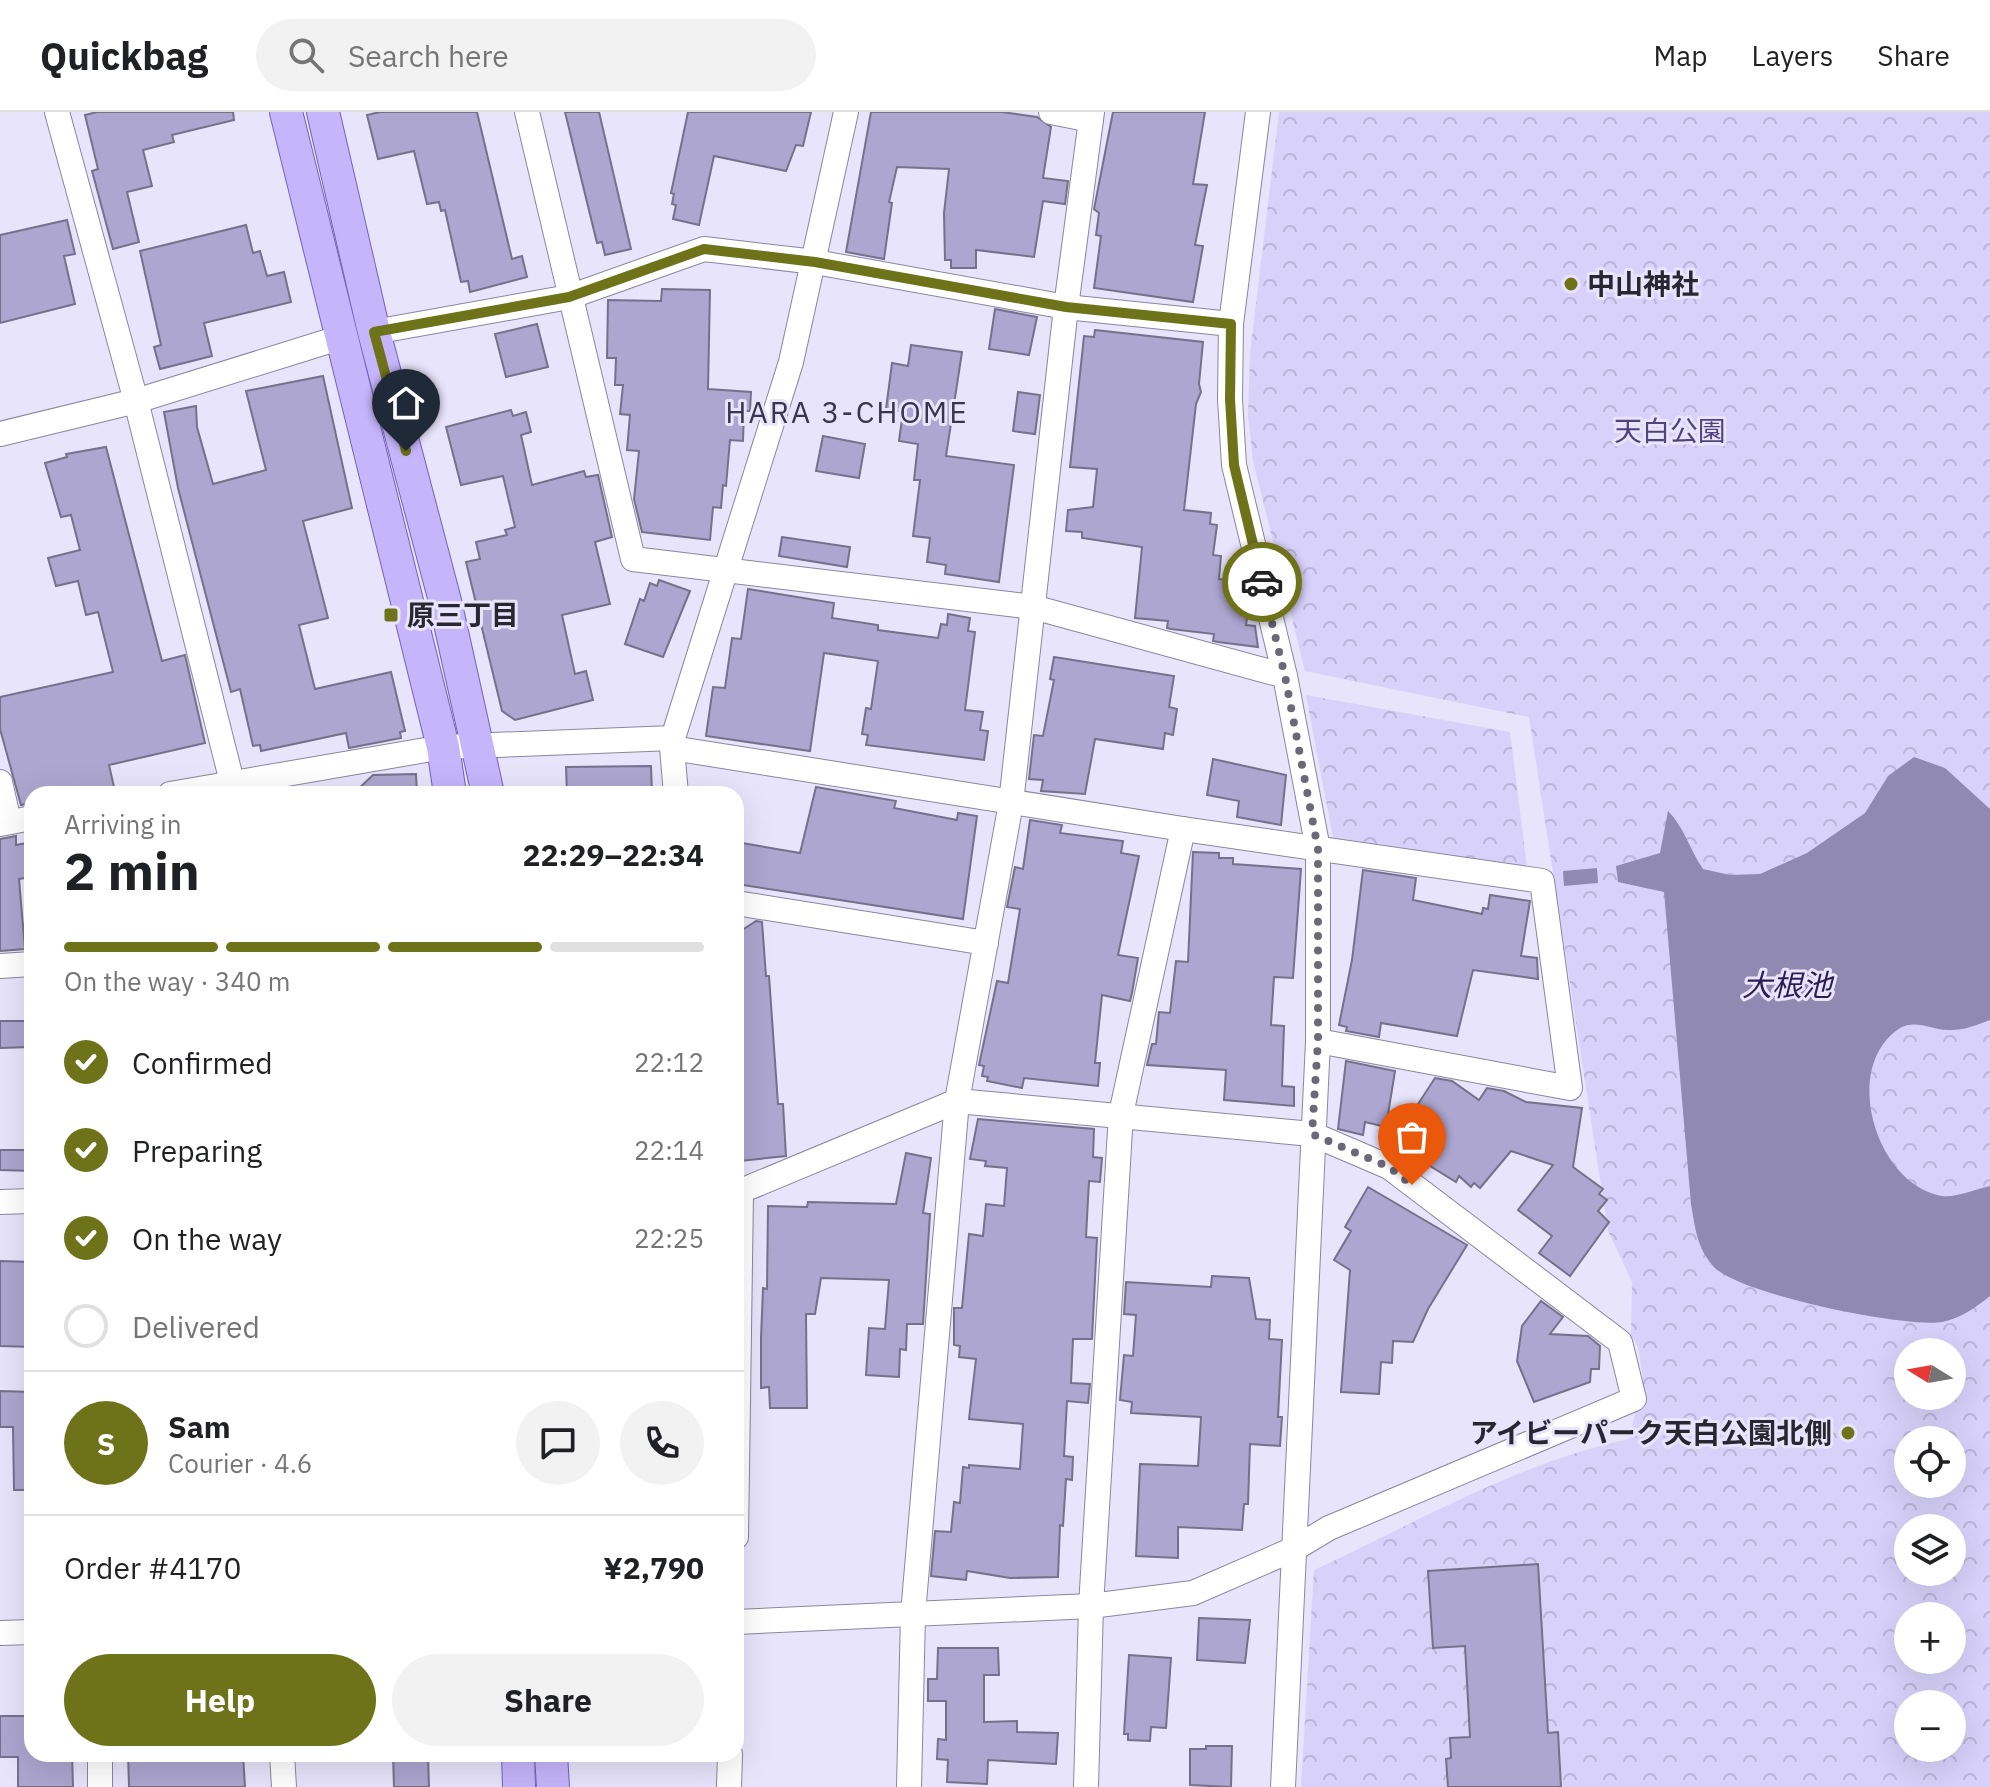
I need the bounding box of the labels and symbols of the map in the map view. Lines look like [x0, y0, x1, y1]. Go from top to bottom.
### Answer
place label: 中山神社 [1587, 265, 1699, 302]
marker: 中山神社 [1562, 275, 1580, 293]
pin [372, 369, 440, 451]
district label: HARA 3-CHOME [725, 392, 969, 431]
park label: 天白公園 [1614, 412, 1726, 449]
courier [1222, 542, 1302, 622]
place label: 原三丁目 [407, 596, 519, 633]
marker: 原三丁目 [382, 606, 400, 624]
water label: 大根池 [1742, 965, 1835, 1004]
pin [1378, 1103, 1446, 1185]
north arrow [1894, 1338, 1966, 1410]
place label: アイビーパーク天白公園北側 [1470, 1414, 1832, 1451]
marker: アイビーパーク天白公園北側 [1839, 1424, 1857, 1442]

